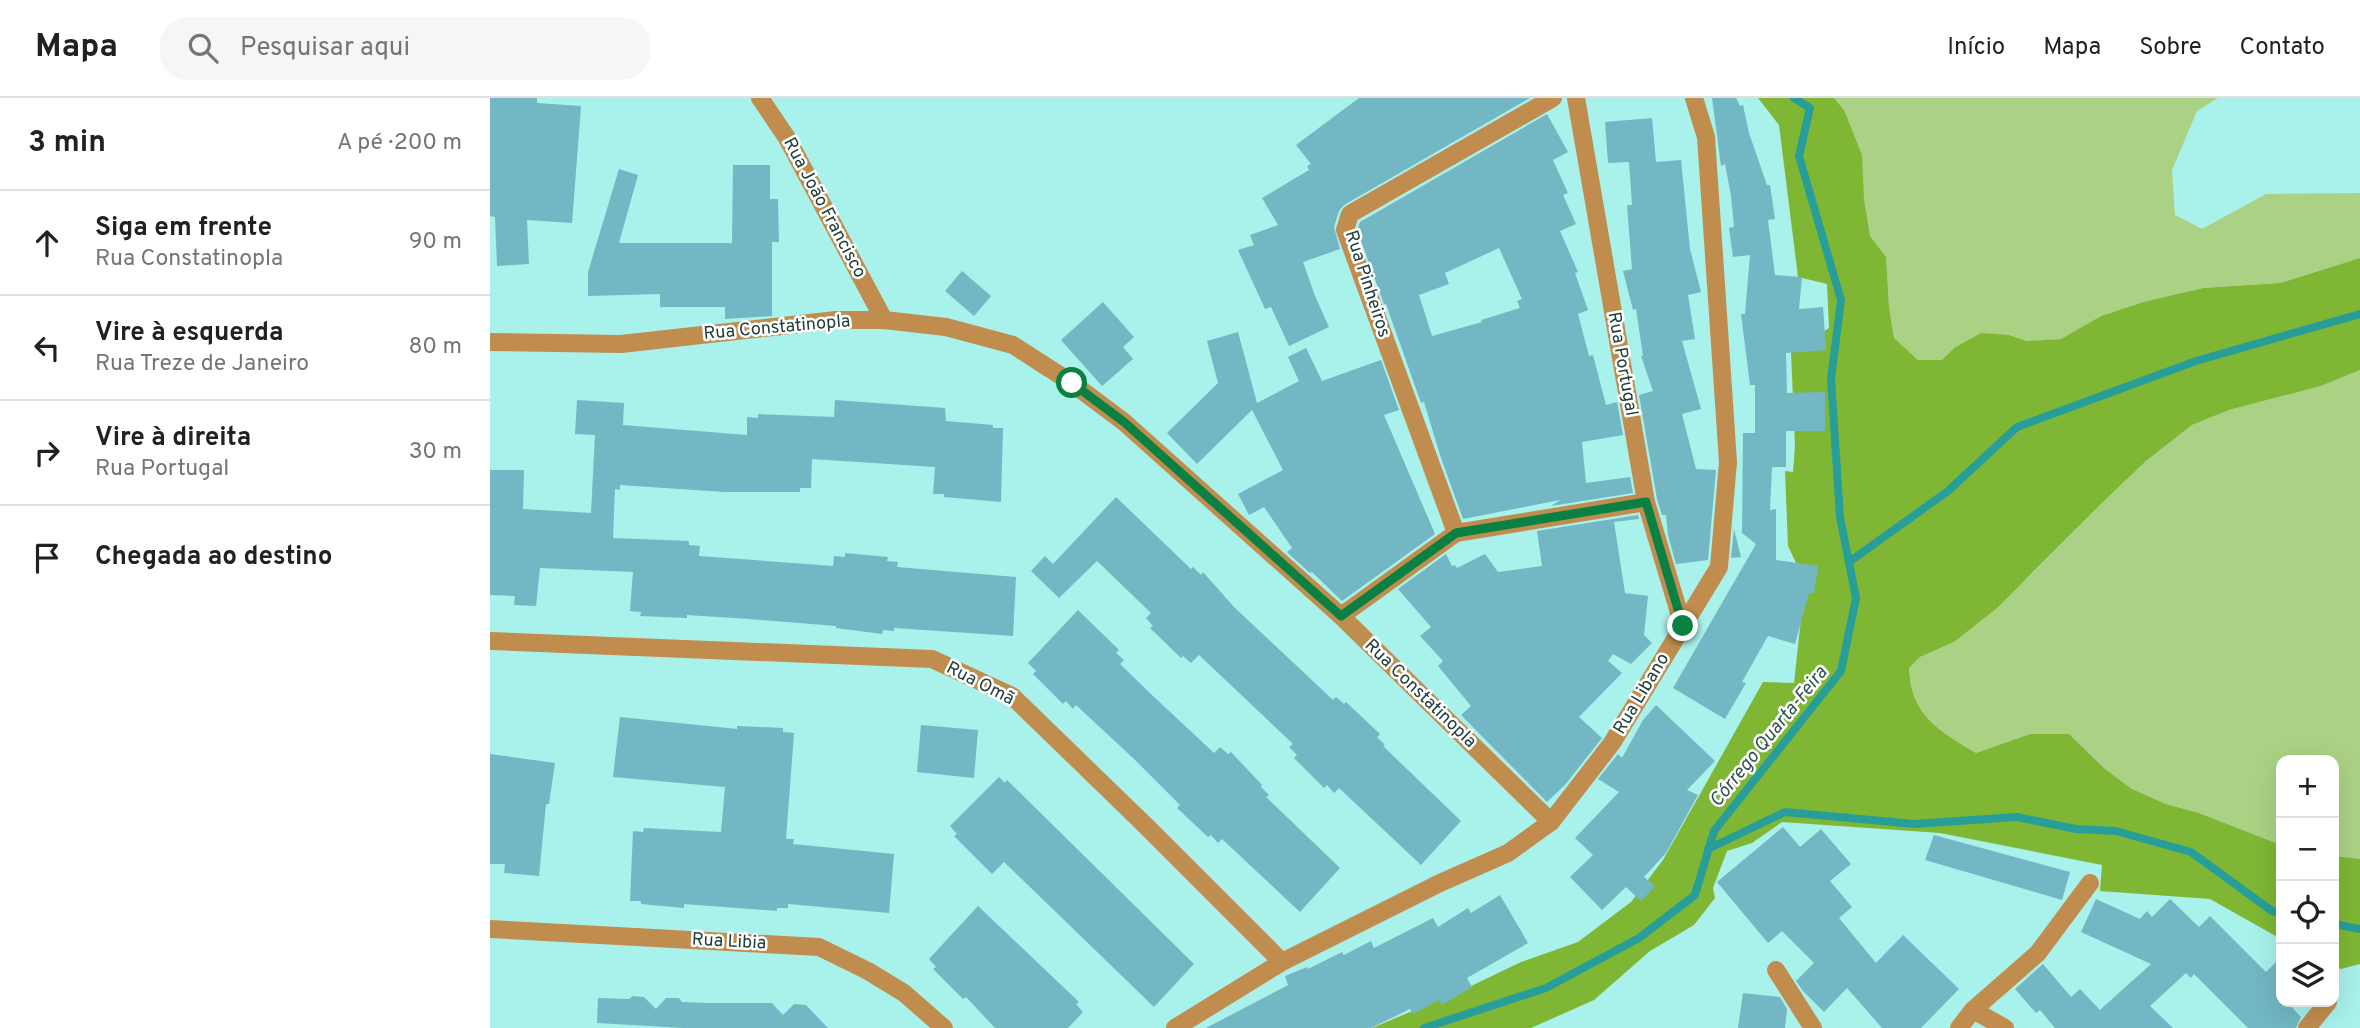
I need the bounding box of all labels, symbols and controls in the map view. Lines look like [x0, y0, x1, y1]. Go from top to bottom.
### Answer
search box [160, 17, 650, 80]
text: Mapa [35, 27, 118, 69]
icon: search [184, 29, 222, 67]
text: Pesquisar aqui [240, 32, 410, 65]
text: Início [1947, 33, 2005, 63]
text: Mapa [2043, 33, 2101, 63]
text: Sobre [2139, 33, 2202, 63]
text: Contato [2240, 33, 2325, 63]
text: 3 min [28, 125, 106, 162]
text: A pé · 200 m [337, 129, 462, 158]
street label: Rua João Francisco [777, 134, 871, 282]
text: Siga em frente [95, 212, 272, 245]
icon: ahead [28, 224, 66, 262]
text: 90 m [409, 228, 462, 257]
street label: Rua Pinheiros [1339, 228, 1395, 340]
text: Rua Constatinopla [95, 245, 283, 274]
street label: Rua Constatinopla [703, 310, 851, 346]
street label: Rua Portugal [1602, 310, 1642, 418]
text: Vire à esquerda [95, 317, 283, 350]
icon: left [28, 329, 66, 367]
text: 80 m [409, 333, 462, 362]
text: Rua Treze de Janeiro [95, 350, 309, 379]
route start [1056, 367, 1087, 398]
text: Vire à direita [95, 422, 251, 455]
icon: right [28, 434, 66, 472]
text: 30 m [409, 438, 462, 467]
text: Rua Portugal [95, 455, 229, 484]
icon: arrive [28, 539, 66, 577]
text: Chegada ao destino [95, 541, 332, 574]
route end [1667, 610, 1698, 641]
street label: Rua Constatinopla [1359, 635, 1481, 753]
street label: Rua Libano [1609, 649, 1675, 739]
street label: Rua Omã [942, 657, 1018, 711]
water label: Córrego Quarta-Feira [1705, 662, 1833, 812]
map controls [2276, 755, 2339, 1007]
button: + [2276, 755, 2339, 818]
button: − [2276, 818, 2339, 881]
button: locate [2276, 881, 2339, 944]
street label: Rua Libia [691, 929, 767, 955]
button: layers [2276, 944, 2339, 1007]

